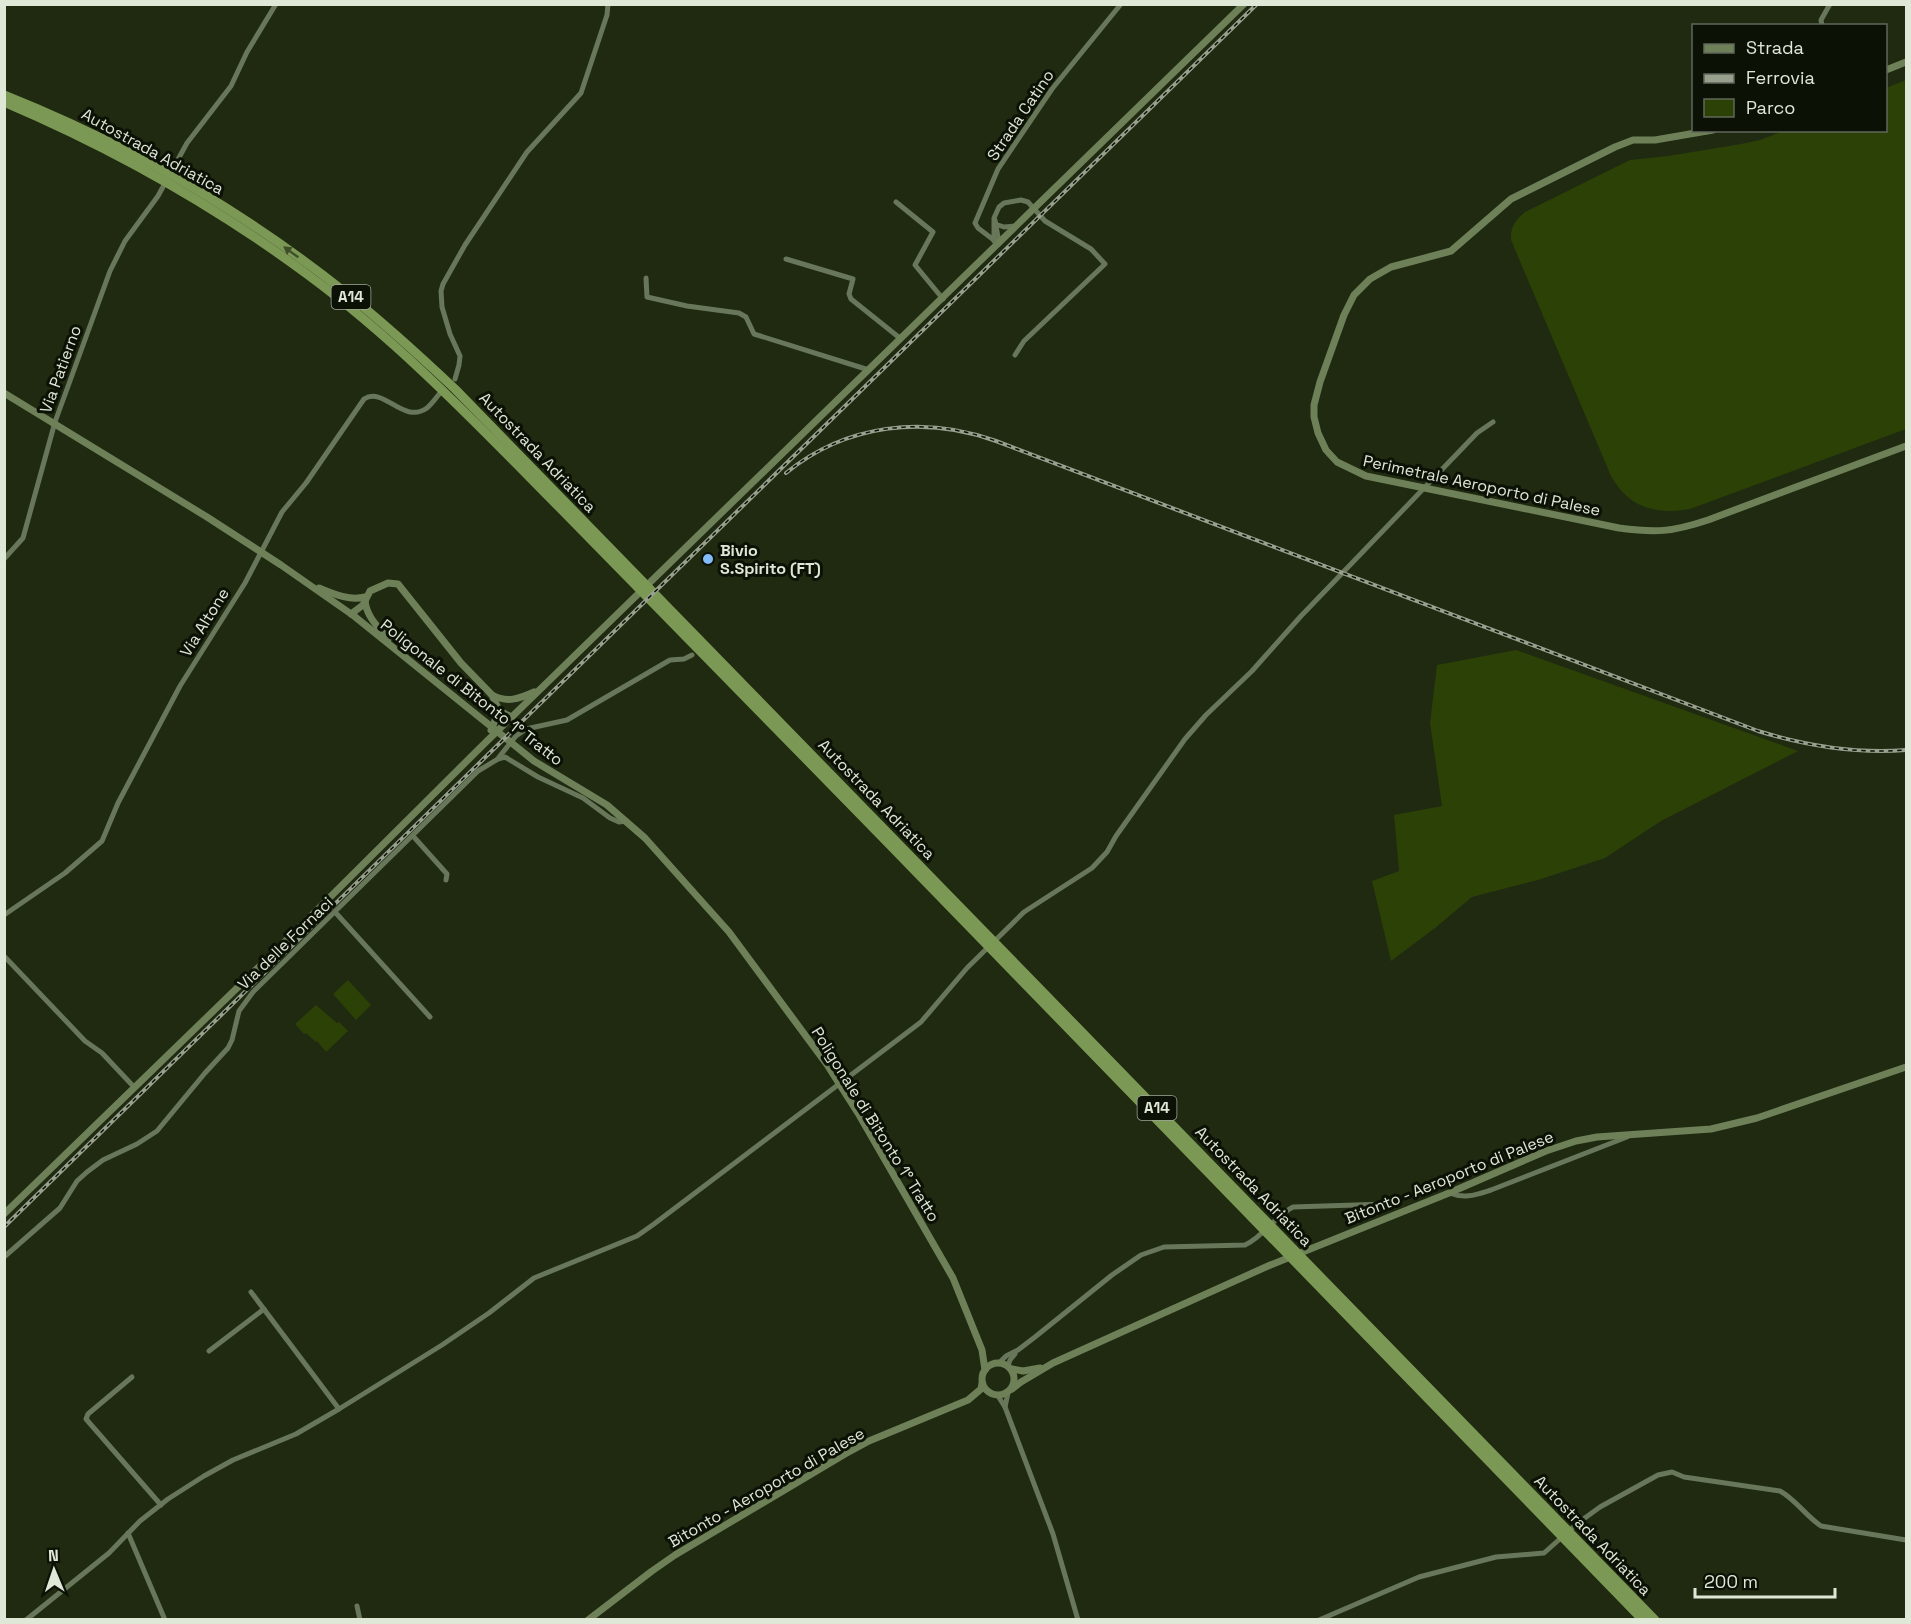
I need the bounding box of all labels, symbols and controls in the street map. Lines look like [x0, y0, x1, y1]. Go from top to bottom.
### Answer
legend [1692, 24, 1887, 132]
text: Strada [1746, 36, 1804, 59]
street label: Strada Catino [982, 66, 1059, 165]
text: Ferrovia [1746, 66, 1815, 89]
text: Parco [1746, 96, 1795, 119]
street label: Autostrada Adriatica [78, 104, 228, 199]
one-way arrow [283, 246, 299, 258]
road number: A14 [332, 285, 370, 309]
street label: Via Patierno [35, 322, 86, 416]
street label: Autostrada Adriatica [475, 388, 601, 517]
street label: Perimetrale Aeroporto di Palese [1361, 450, 1602, 521]
place label: Bivio S.Spirito (FT) [720, 540, 821, 579]
marker: Bivio S.Spirito (FT) [701, 552, 715, 566]
street label: Via Altone [175, 584, 234, 661]
street label: Poligonale di Bitonto 1° Tratto [376, 614, 567, 770]
street label: Autostrada Adriatica [814, 735, 940, 864]
street label: Via delle Fornaci [233, 892, 338, 994]
street label: Poligonale di Bitonto 1° Tratto [807, 1023, 944, 1226]
road number: A14 [1138, 1096, 1176, 1120]
street label: Autostrada Adriatica [1191, 1122, 1317, 1251]
street label: Bitonto - Aeroporto di Palese [1342, 1126, 1557, 1229]
street label: Bitonto - Aeroporto di Palese [664, 1423, 868, 1552]
street label: Autostrada Adriatica [1530, 1471, 1656, 1600]
north arrow [24, 1540, 84, 1600]
text: N [48, 1545, 59, 1566]
scale bar [1695, 1561, 1834, 1599]
text: 200 m [1704, 1570, 1758, 1593]

